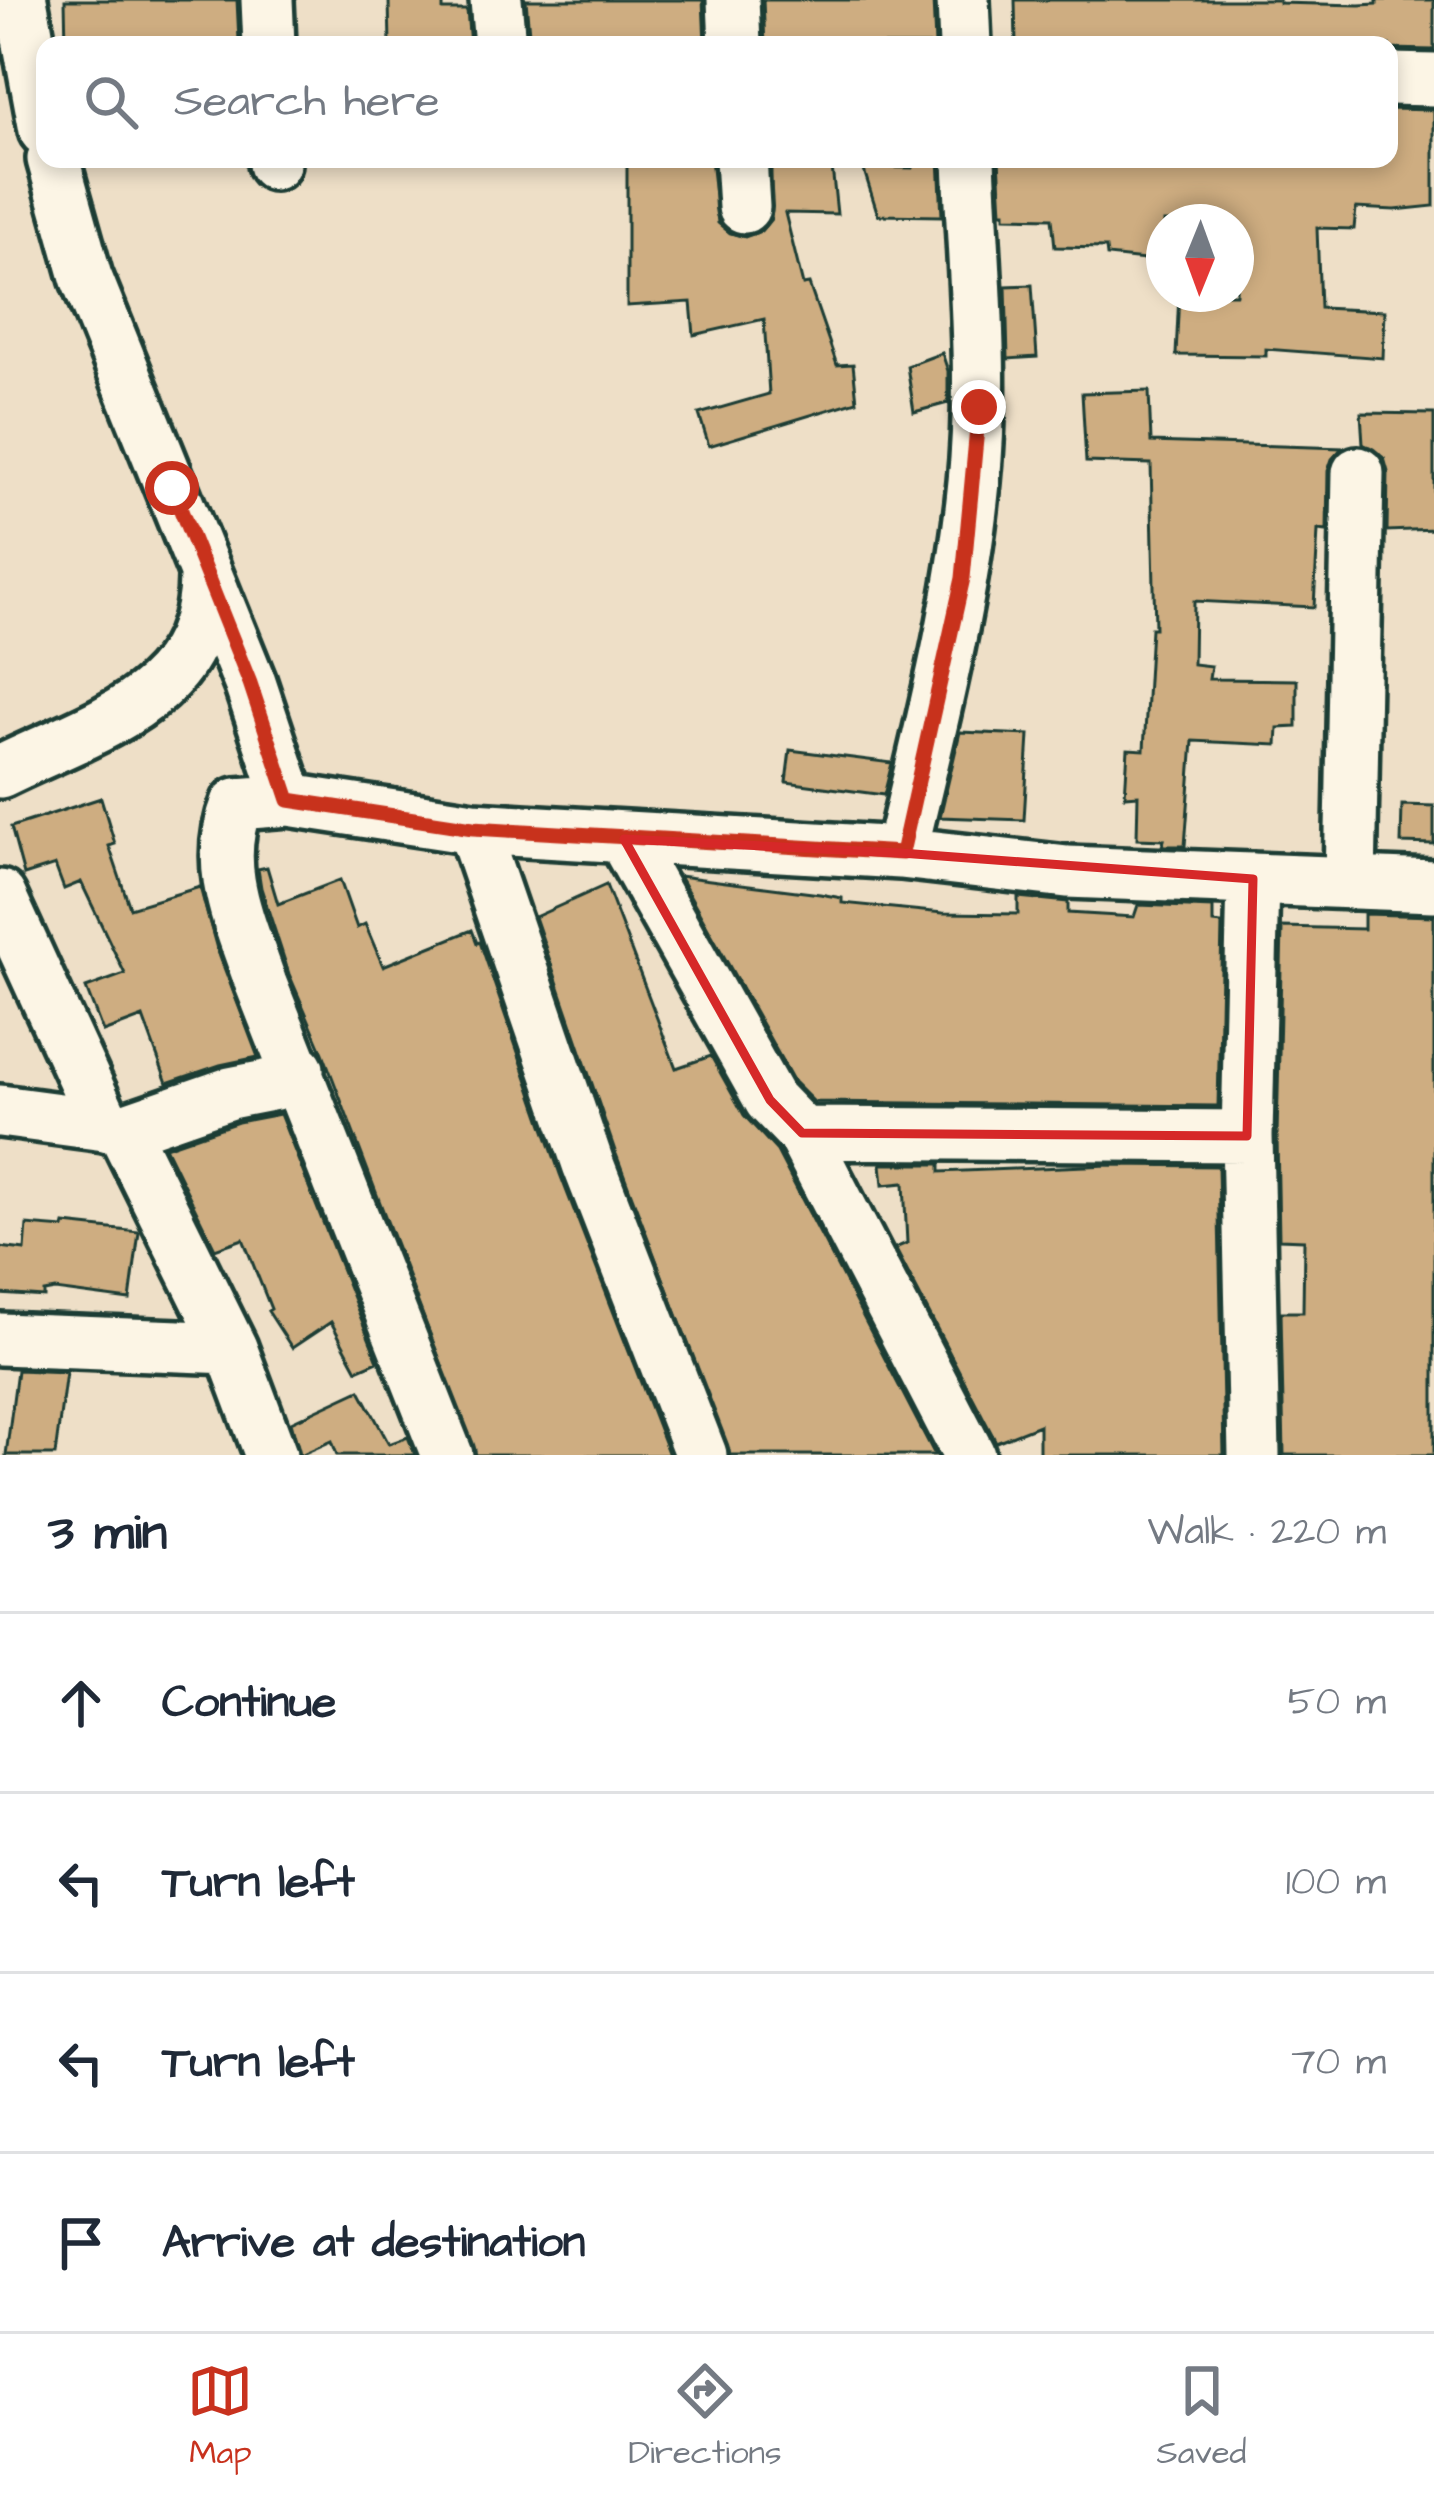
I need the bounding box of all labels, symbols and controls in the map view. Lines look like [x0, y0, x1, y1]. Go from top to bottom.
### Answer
search box [36, 36, 1398, 168]
icon: search [78, 69, 144, 135]
text: Search here [174, 71, 440, 133]
north arrow [1146, 204, 1254, 312]
route end [952, 380, 1006, 434]
route start [145, 461, 199, 515]
text: 3 min [48, 1498, 167, 1569]
text: Walk · 220 m [1147, 1506, 1386, 1560]
icon: ahead [48, 1670, 114, 1736]
text: Continue [162, 1672, 336, 1734]
text: 50 m [1288, 1676, 1386, 1730]
icon: left [48, 1850, 114, 1916]
text: Turn left [162, 1852, 355, 1914]
text: 100 m [1286, 1856, 1386, 1910]
icon: left [48, 2030, 114, 2096]
text: Turn left [162, 2032, 355, 2094]
text: 70 m [1291, 2036, 1386, 2090]
icon: arrive [48, 2210, 114, 2276]
text: Arrive at destination [162, 2212, 585, 2274]
tab: Map [187, 2358, 253, 2476]
tab: Directions [628, 2358, 782, 2476]
tab: Saved [1157, 2358, 1247, 2476]

